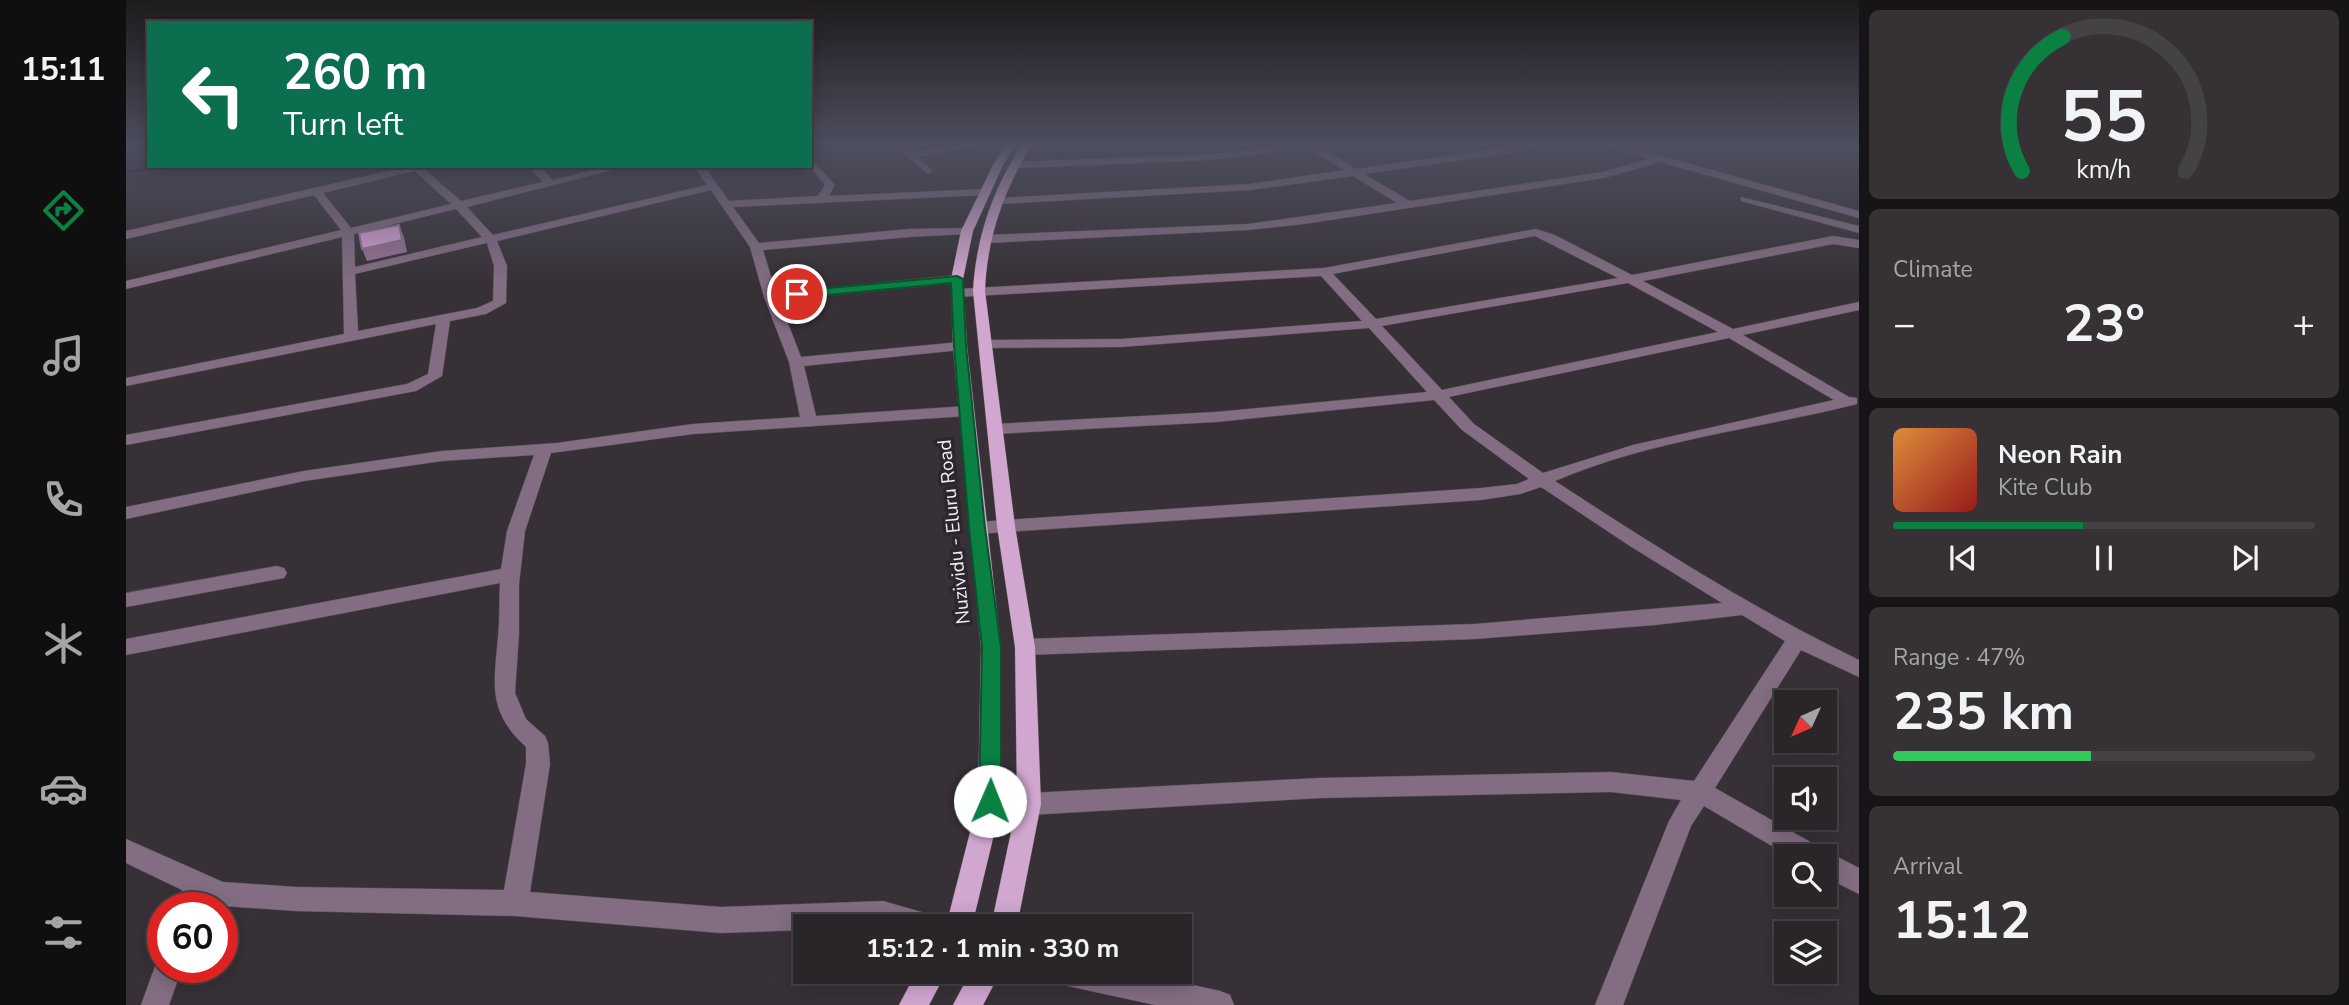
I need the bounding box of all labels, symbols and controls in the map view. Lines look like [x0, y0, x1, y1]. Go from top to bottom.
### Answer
text: 260 m [283, 39, 427, 106]
text: 15:11 [21, 48, 105, 91]
icon: left [168, 49, 259, 140]
text: 55 [2060, 67, 2148, 167]
text: Turn left [283, 103, 403, 146]
text: km/h [2076, 152, 2132, 186]
icon: directions [39, 186, 88, 235]
text: Climate [1893, 254, 1973, 285]
pin [767, 264, 827, 324]
icon: arrive [778, 275, 816, 313]
text: 23° [2063, 288, 2145, 359]
text: − [1893, 299, 1916, 350]
text: + [2292, 299, 2315, 350]
icon: music [39, 331, 88, 380]
text: Neon Rain [1998, 437, 2123, 472]
street label: Nuzividu - Eluru Road [931, 438, 977, 626]
text: Kite Club [1998, 472, 2092, 503]
icon: phone [39, 475, 88, 524]
icon: previous [1944, 539, 1982, 577]
icon: pause [2085, 539, 2123, 577]
icon: next [2226, 539, 2264, 577]
icon: climate [39, 619, 88, 668]
text: Range · 47% [1893, 642, 2025, 673]
text: 235 km [1893, 676, 2074, 747]
north arrow [1774, 690, 1838, 752]
map controls [1774, 690, 1837, 984]
icon: car [39, 764, 88, 813]
position arrow [953, 764, 1027, 838]
button: sound [1774, 767, 1837, 830]
button: search [1774, 844, 1837, 907]
text: Arrival [1893, 851, 1962, 882]
text: 15:12 [1893, 885, 2031, 956]
speed limit sign: 60 [147, 892, 238, 983]
icon: filters [39, 908, 88, 957]
button: layers [1774, 921, 1837, 984]
text: 15:12 · 1 min · 330 m [866, 931, 1119, 966]

